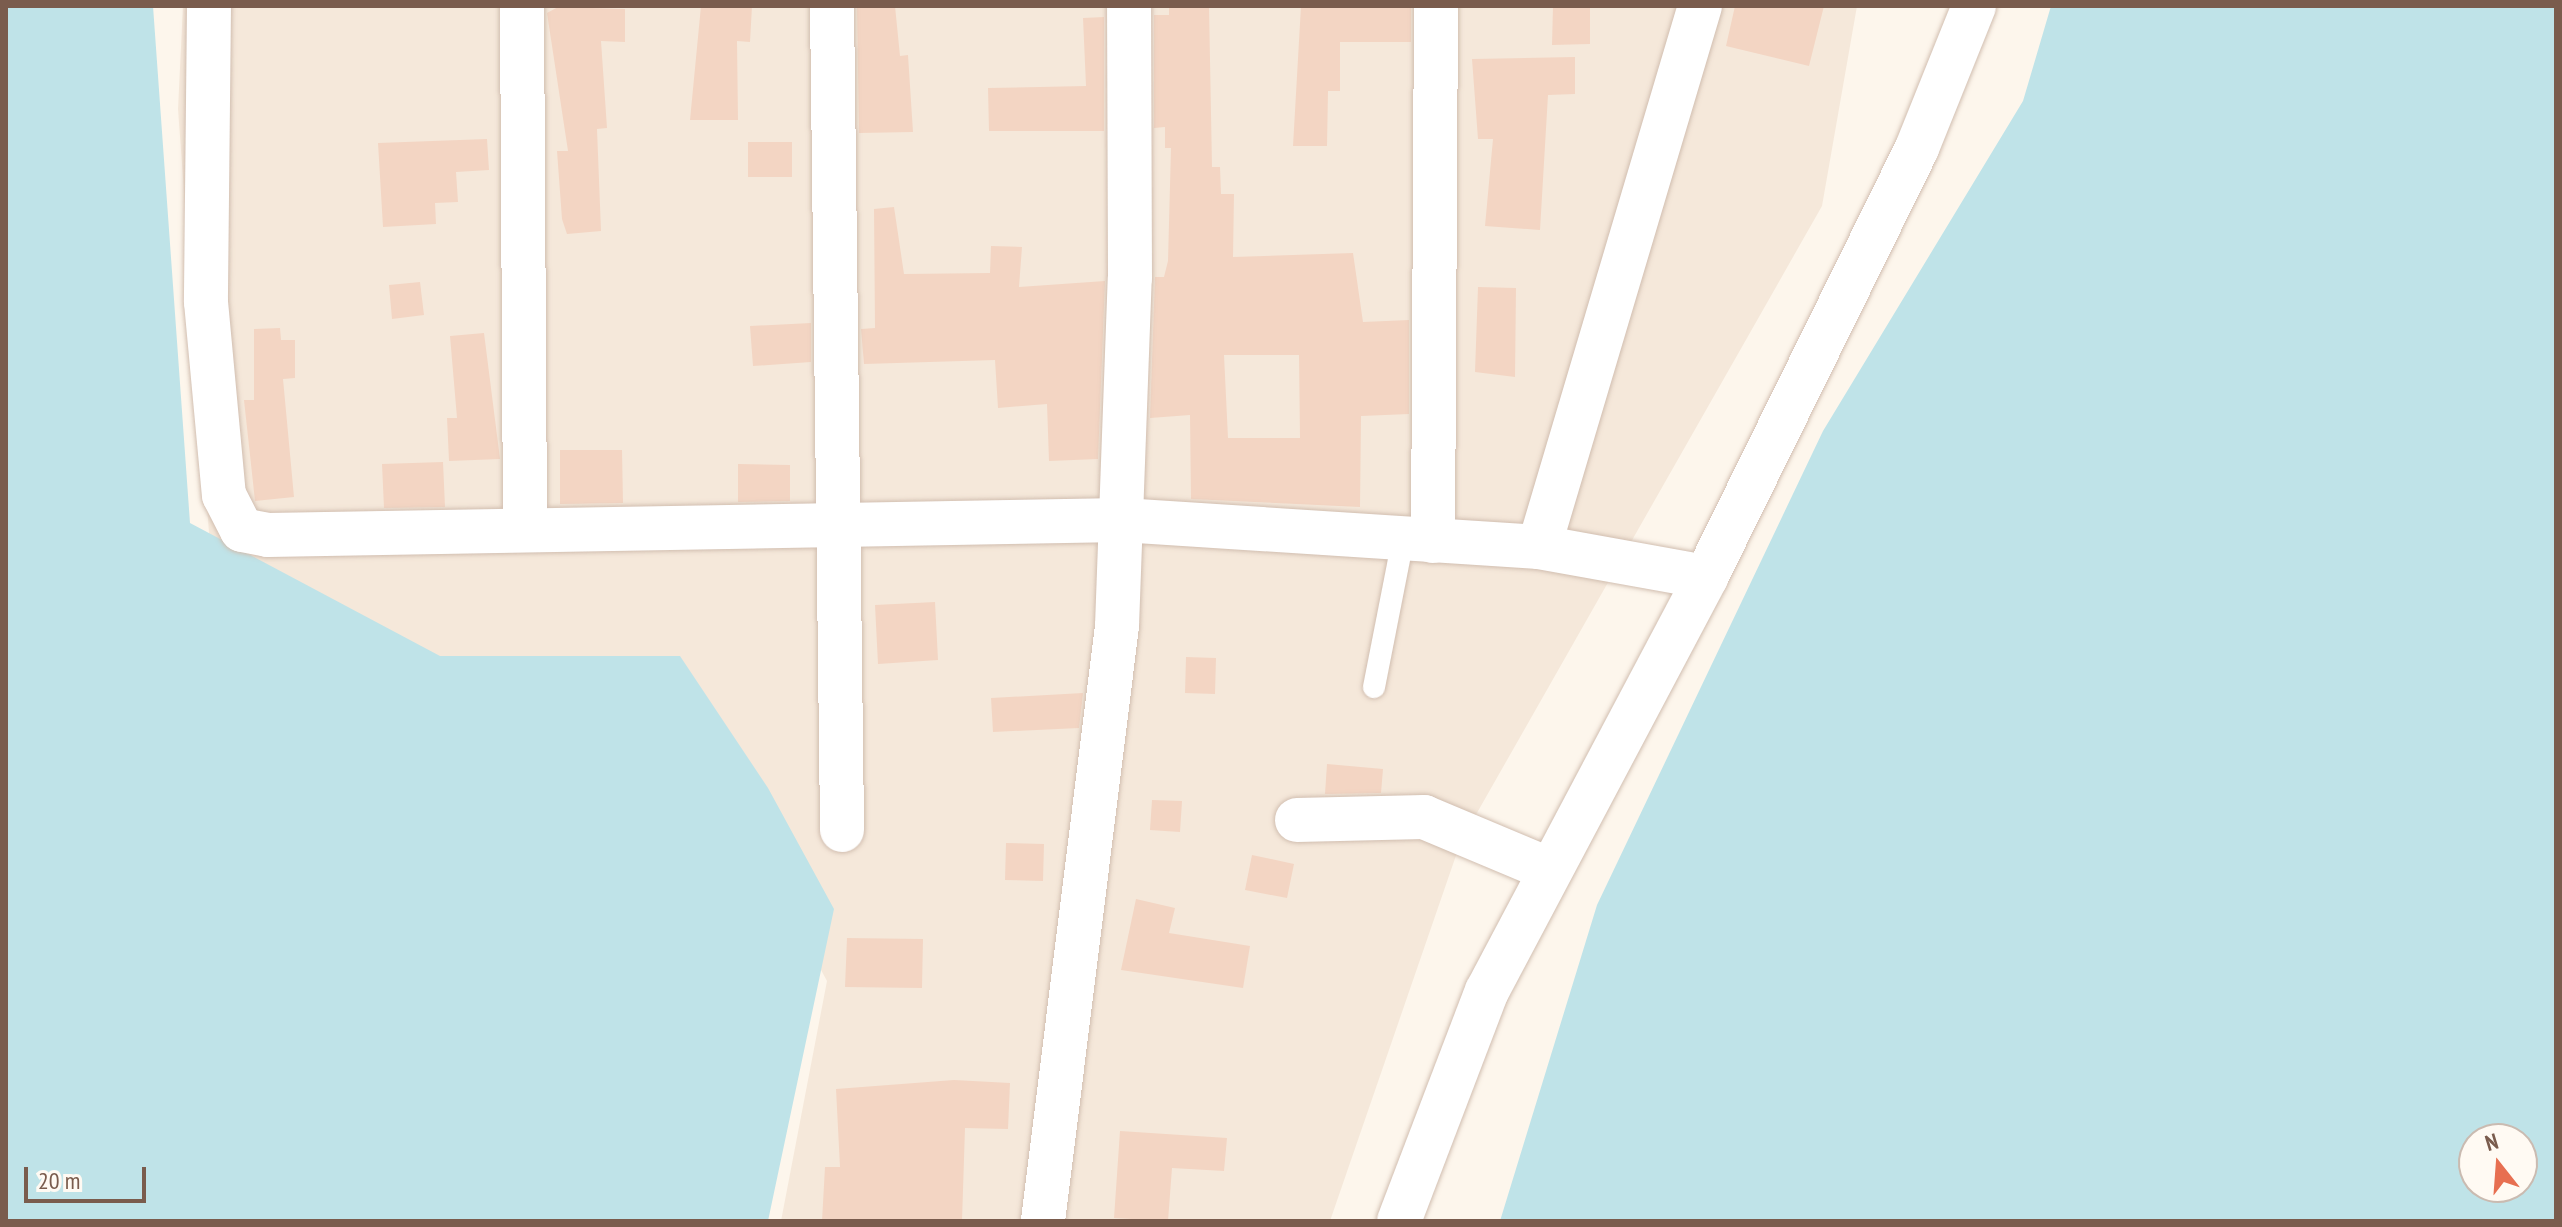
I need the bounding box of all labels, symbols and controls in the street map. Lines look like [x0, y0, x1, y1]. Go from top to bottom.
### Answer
north arrow [2458, 1123, 2538, 1203]
text: N [2482, 1127, 2501, 1157]
scale bar [28, 1151, 150, 1201]
text: 20 m [38, 1165, 80, 1196]

